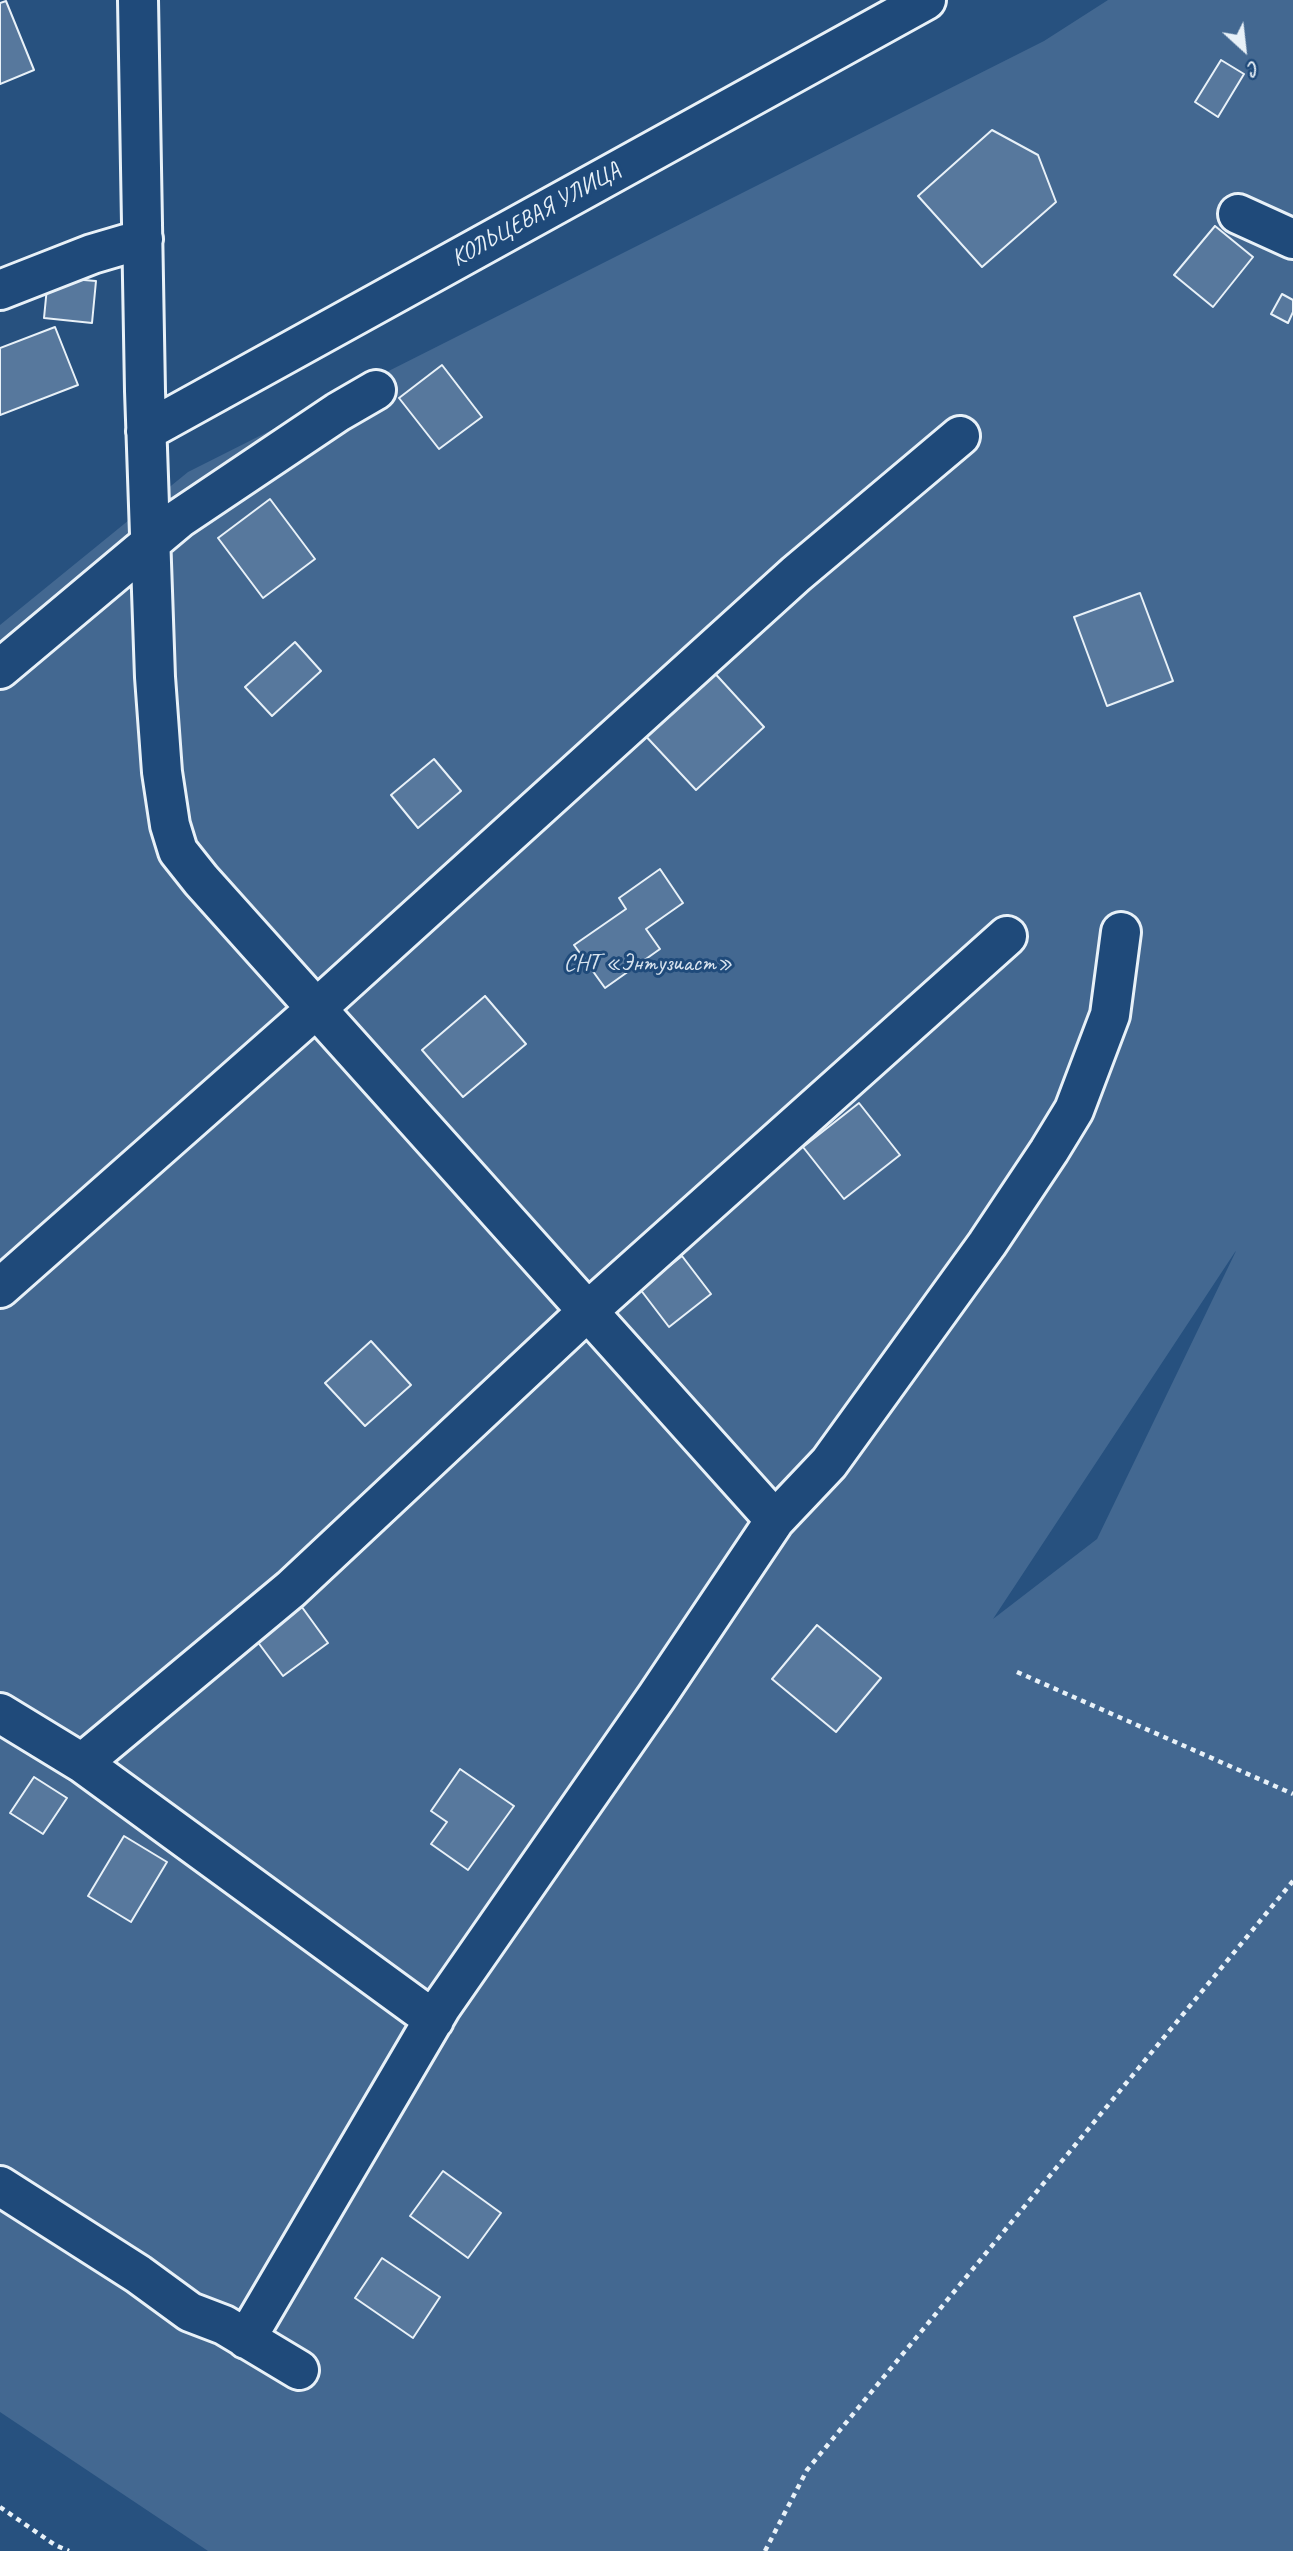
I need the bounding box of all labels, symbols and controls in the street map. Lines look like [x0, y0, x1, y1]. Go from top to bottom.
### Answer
north arrow [1209, 14, 1279, 84]
text: С [1244, 55, 1263, 81]
street label: КОЛЬЦЕВАЯ УЛИЦА [446, 157, 626, 273]
park label: СНТ «Энтузиаст» [563, 950, 733, 978]

